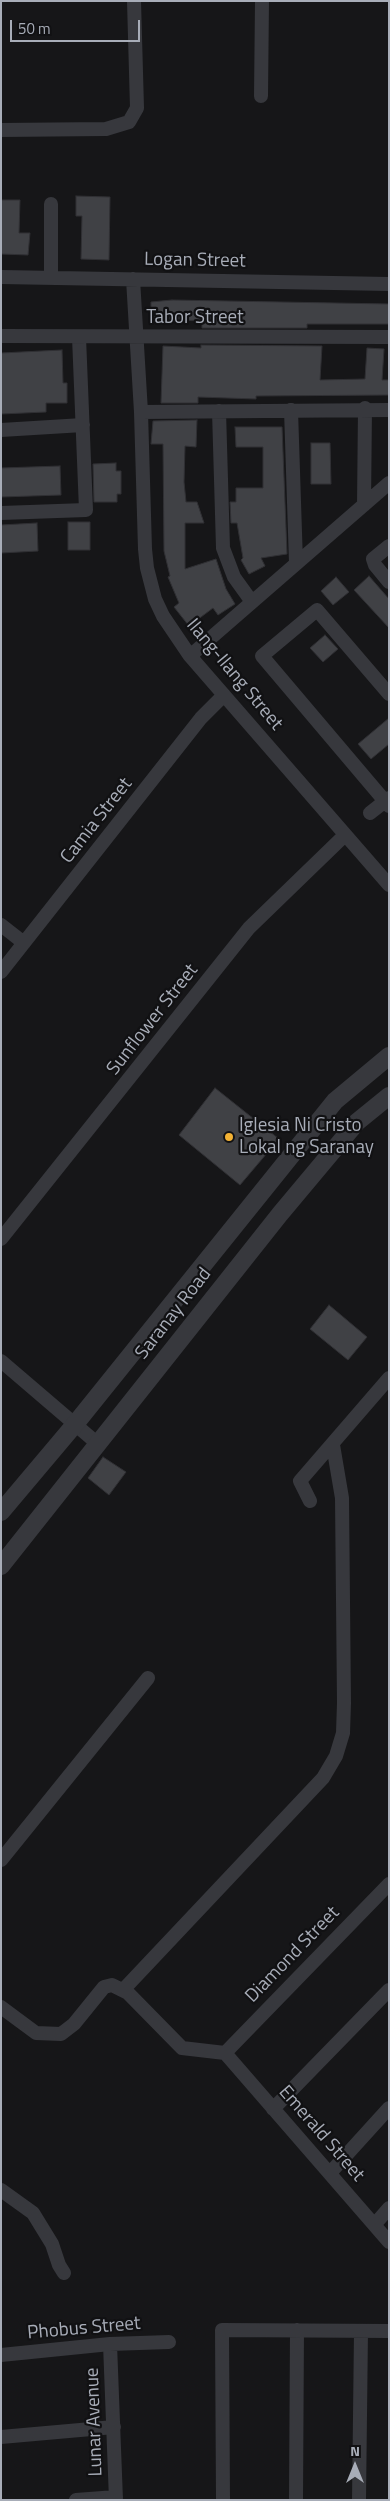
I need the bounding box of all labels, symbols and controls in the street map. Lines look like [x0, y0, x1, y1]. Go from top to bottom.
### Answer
scale bar [12, 10, 142, 42]
text: 50 m [18, 17, 51, 40]
street label: Logan Street [144, 249, 246, 273]
street label: Tabor Street [146, 307, 244, 329]
street label: Ilang-Ilang Street [181, 615, 287, 735]
street label: Camia Street [56, 774, 138, 868]
street label: Sunflower Street [102, 960, 204, 1080]
place label: Iglesia Ni Cristo Lokal ng Saranay [239, 1115, 374, 1159]
marker: Iglesia Ni Cristo Lokal ng Saranay [223, 1131, 235, 1143]
street label: Saranay Road [131, 1264, 217, 1364]
street label: Diamond Street [241, 1902, 345, 2008]
street label: Emerald Street [273, 2081, 369, 2187]
street label: Phobus Street [26, 2313, 142, 2345]
street label: Lunar Avenue [82, 2367, 108, 2477]
text: N [350, 2440, 360, 2461]
north arrow [330, 2441, 380, 2491]

